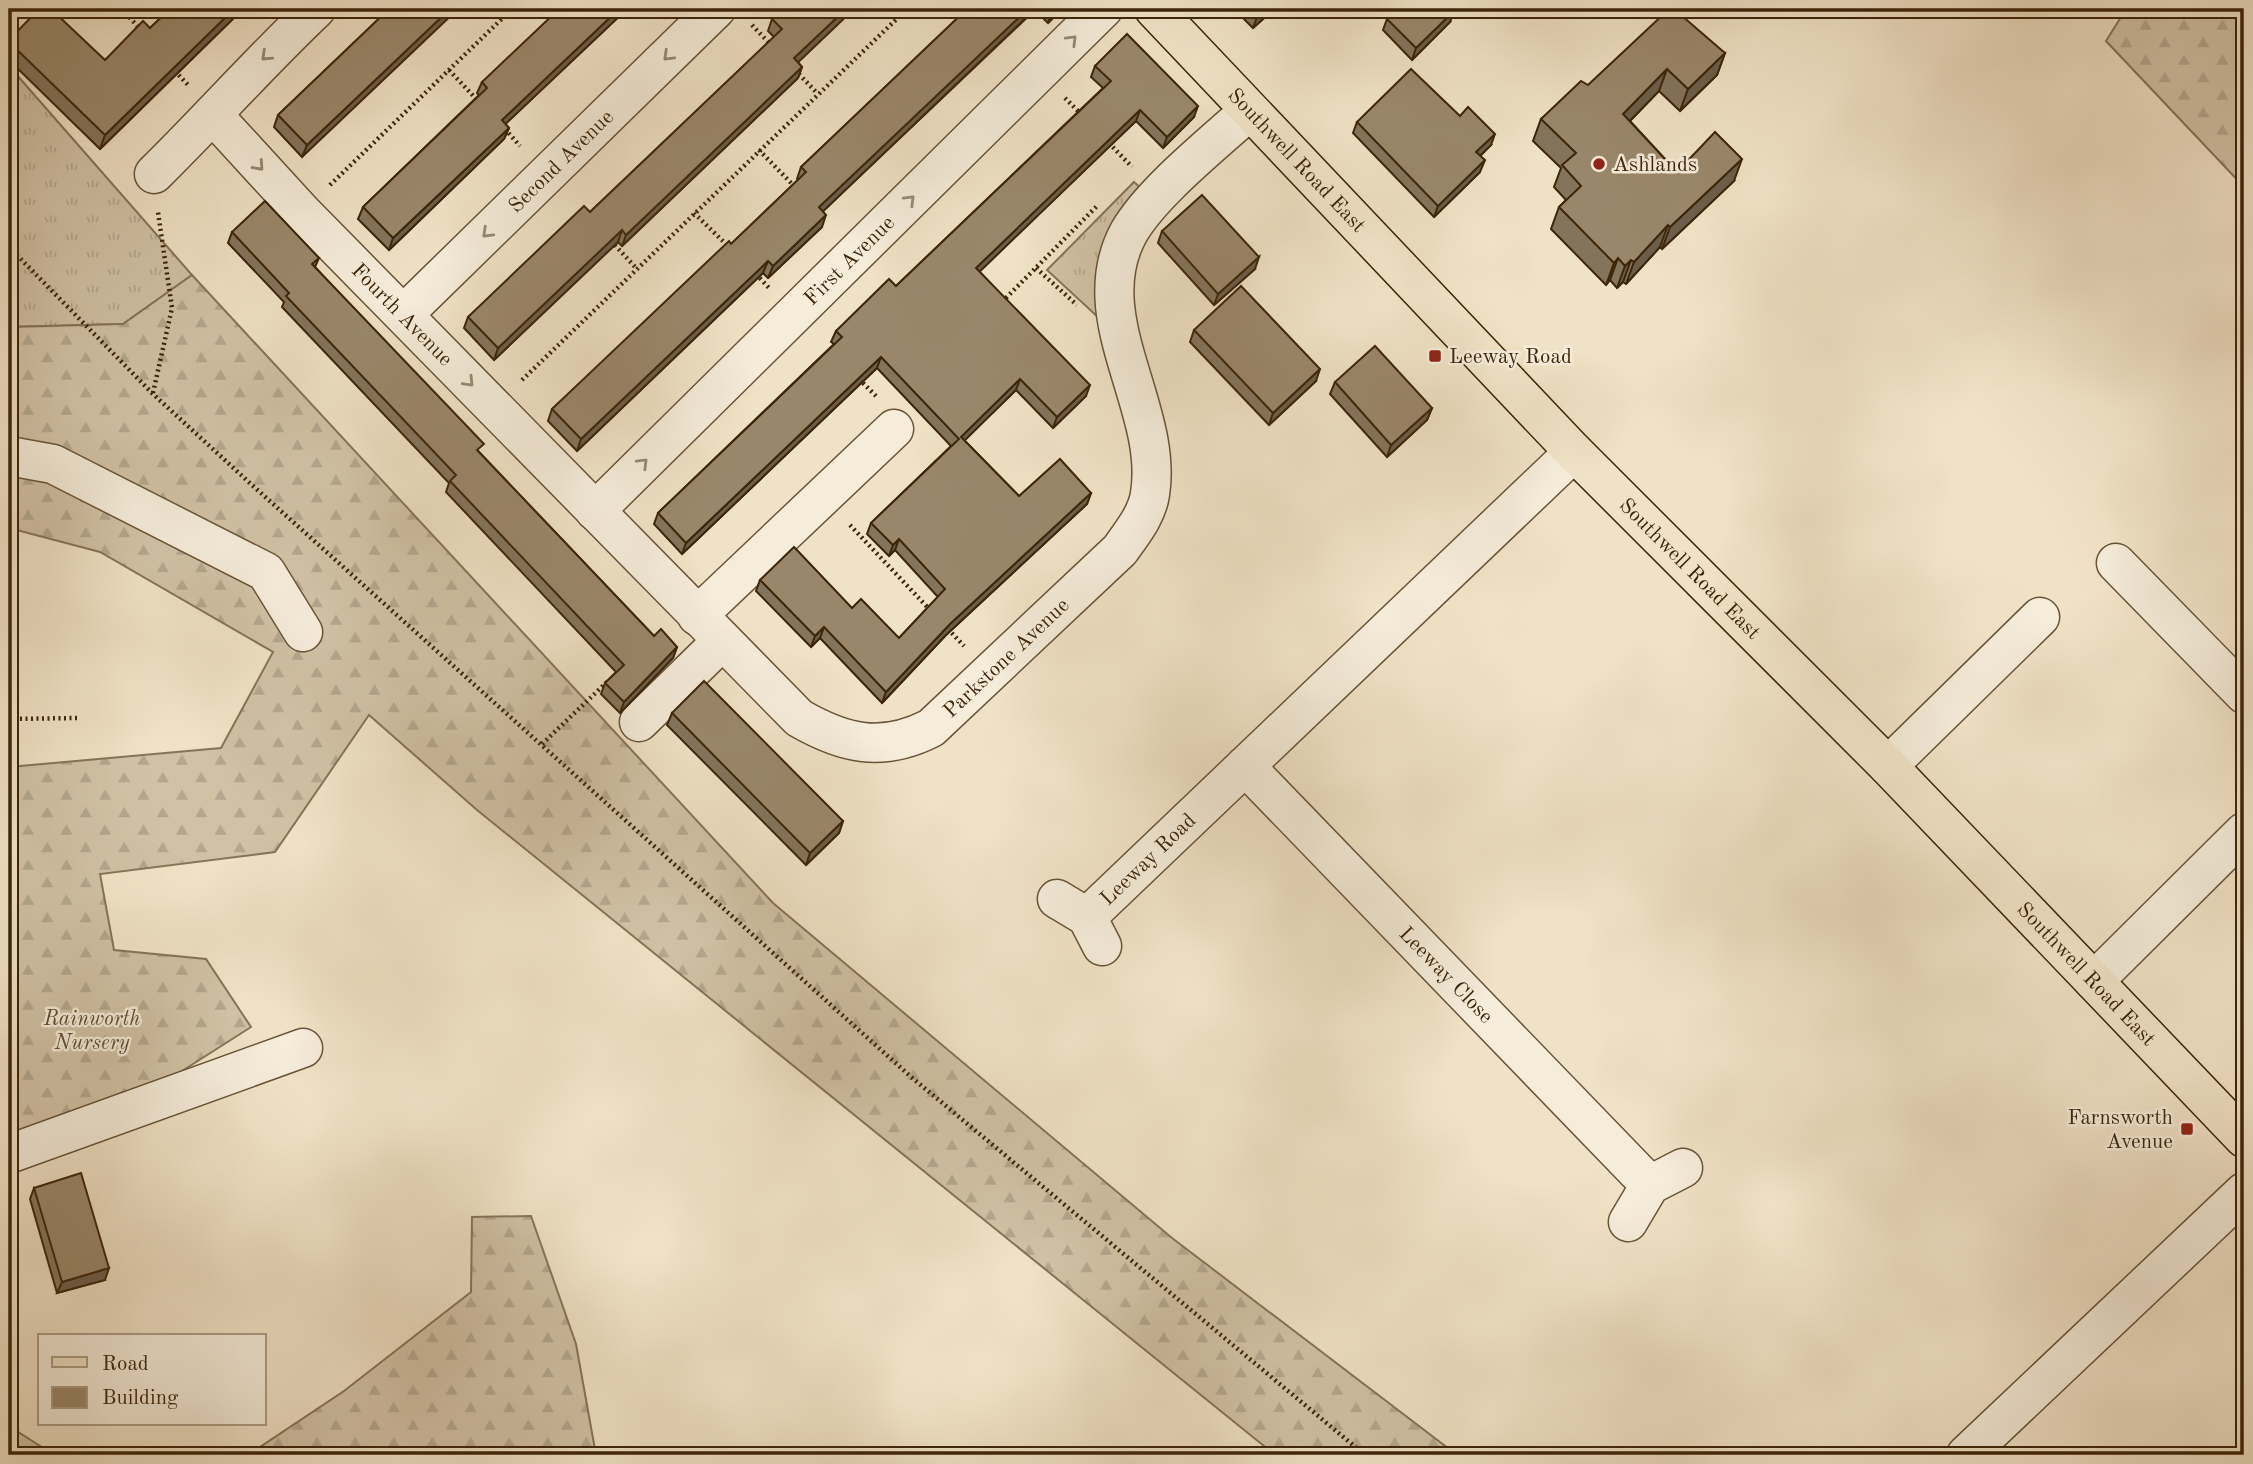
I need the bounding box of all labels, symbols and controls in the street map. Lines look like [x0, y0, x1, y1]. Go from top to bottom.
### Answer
one-way arrow [1063, 35, 1076, 48]
one-way arrow [261, 47, 274, 60]
one-way arrow [663, 48, 676, 61]
street label: Southwell Road East [1223, 85, 1369, 237]
street label: Second Avenue [505, 107, 618, 217]
place label: Ashlands [1613, 155, 1697, 176]
marker: Ashlands [1591, 156, 1607, 172]
one-way arrow [251, 158, 263, 171]
one-way arrow [901, 195, 914, 208]
street label: First Avenue [801, 212, 899, 310]
one-way arrow [482, 224, 495, 237]
street label: Fourth Avenue [347, 260, 456, 371]
place label: Leeway Road [1449, 347, 1572, 368]
marker: Leeway Road [1427, 348, 1443, 364]
one-way arrow [460, 374, 473, 387]
one-way arrow [635, 458, 648, 471]
street label: Southwell Road East [1615, 495, 1764, 644]
street label: Parkstone Avenue [940, 595, 1074, 722]
street label: Leeway Road [1097, 810, 1201, 910]
street label: Southwell Road East [2013, 899, 2159, 1051]
street label: Leeway Close [1394, 923, 1496, 1028]
park label: Rainworth Nursery [43, 1009, 141, 1054]
place label: Farnsworth Avenue [2068, 1108, 2173, 1153]
marker: Farnsworth Avenue [2179, 1121, 2195, 1137]
legend [38, 1334, 266, 1426]
text: Road [102, 1354, 149, 1375]
text: Building [102, 1388, 179, 1409]

